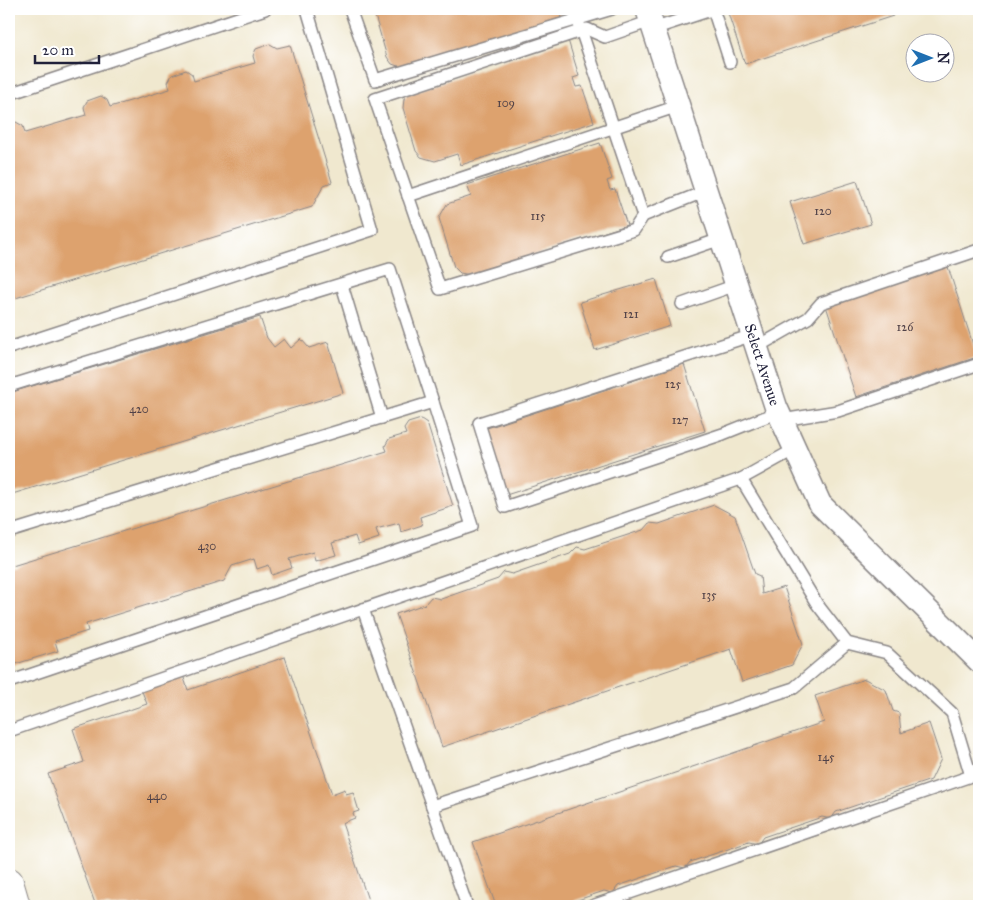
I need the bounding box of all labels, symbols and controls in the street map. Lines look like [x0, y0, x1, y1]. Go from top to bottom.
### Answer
scale bar [35, 32, 99, 64]
north arrow [906, 32, 956, 82]
text: 20 m [42, 41, 74, 59]
text: N [934, 52, 951, 64]
house number: 109 [497, 96, 515, 110]
house number: 120 [814, 204, 832, 218]
house number: 115 [531, 209, 546, 223]
house number: 121 [623, 307, 639, 321]
house number: 126 [897, 320, 914, 334]
street label: Select Avenue [741, 322, 784, 408]
house number: 125 [665, 377, 681, 391]
house number: 420 [129, 402, 149, 416]
house number: 127 [672, 413, 688, 427]
house number: 430 [198, 539, 216, 553]
house number: 135 [701, 588, 717, 602]
house number: 145 [817, 750, 835, 764]
house number: 440 [147, 789, 167, 803]

